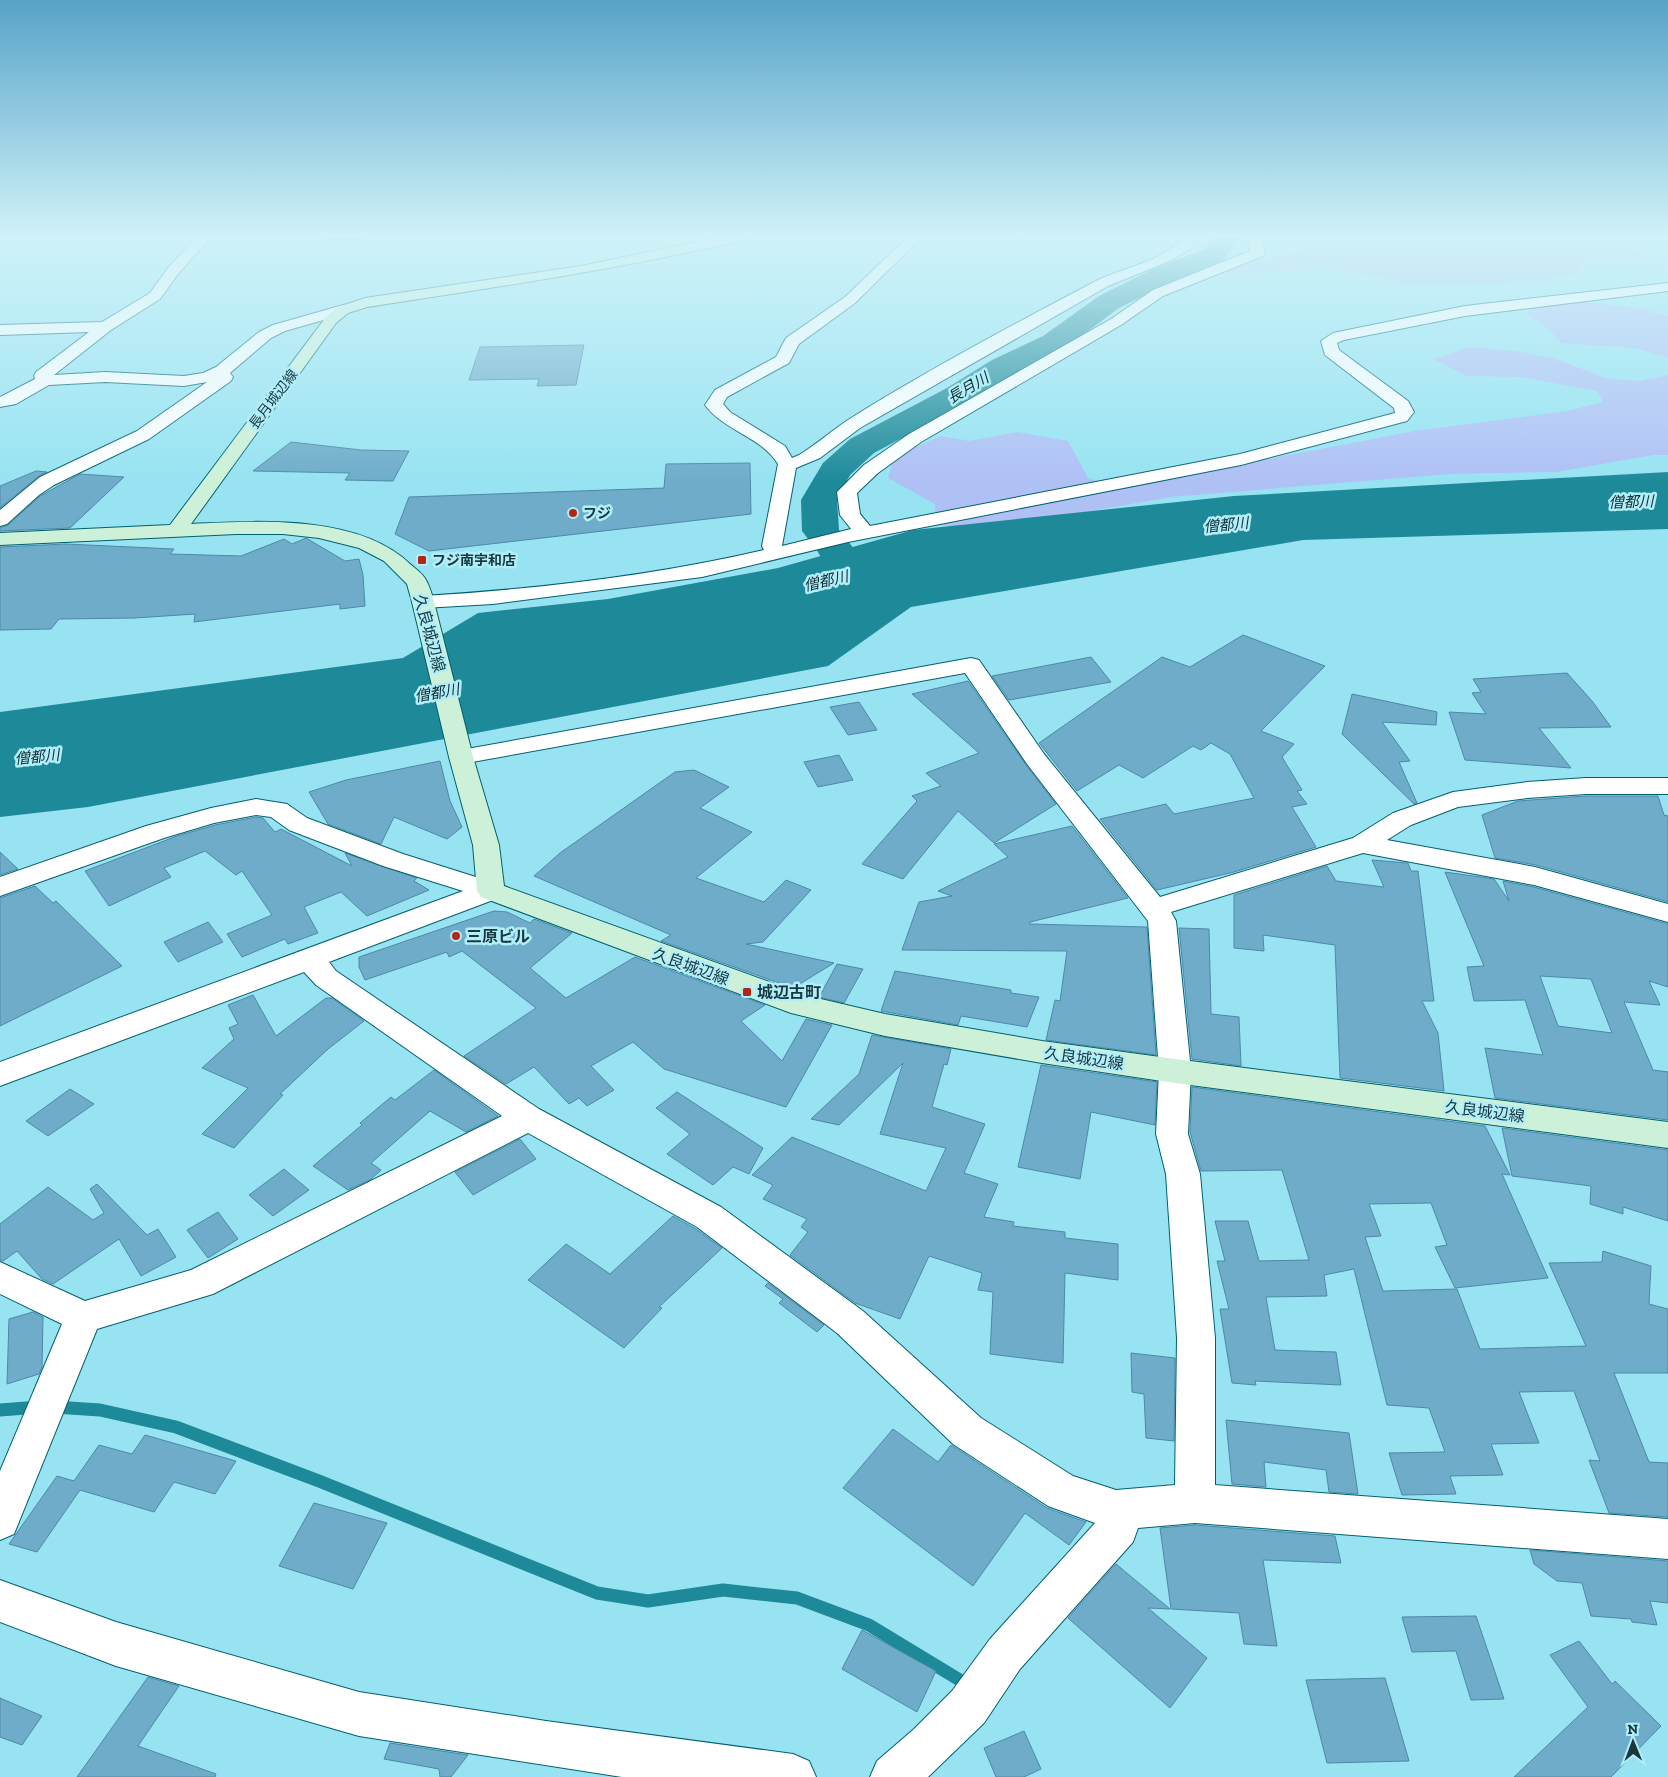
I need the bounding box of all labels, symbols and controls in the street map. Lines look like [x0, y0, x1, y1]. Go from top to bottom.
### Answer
street label: 長月城辺線 [246, 366, 301, 432]
water label: 長月川 [944, 368, 994, 407]
water label: 僧都川 [1608, 492, 1656, 512]
place label: フジ [583, 505, 611, 522]
marker: フジ [567, 507, 579, 519]
water label: 僧都川 [1203, 513, 1251, 536]
place label: フジ南宇和店 [432, 552, 516, 569]
marker: フジ南宇和店 [416, 554, 428, 566]
water label: 僧都川 [802, 567, 852, 595]
street label: 久良城辺線 [410, 592, 449, 674]
water label: 僧都川 [413, 680, 463, 706]
water label: 僧都川 [14, 745, 62, 768]
place label: 三原ビル [466, 927, 530, 946]
marker: 三原ビル [450, 930, 462, 942]
street label: 久良城辺線 [650, 944, 732, 989]
place label: 城辺古町 [757, 983, 821, 1002]
marker: 城辺古町 [741, 986, 753, 998]
street label: 久良城辺線 [1043, 1044, 1125, 1073]
street label: 久良城辺線 [1444, 1097, 1526, 1126]
north arrow [1608, 1717, 1658, 1767]
text: N [1627, 1721, 1639, 1738]

